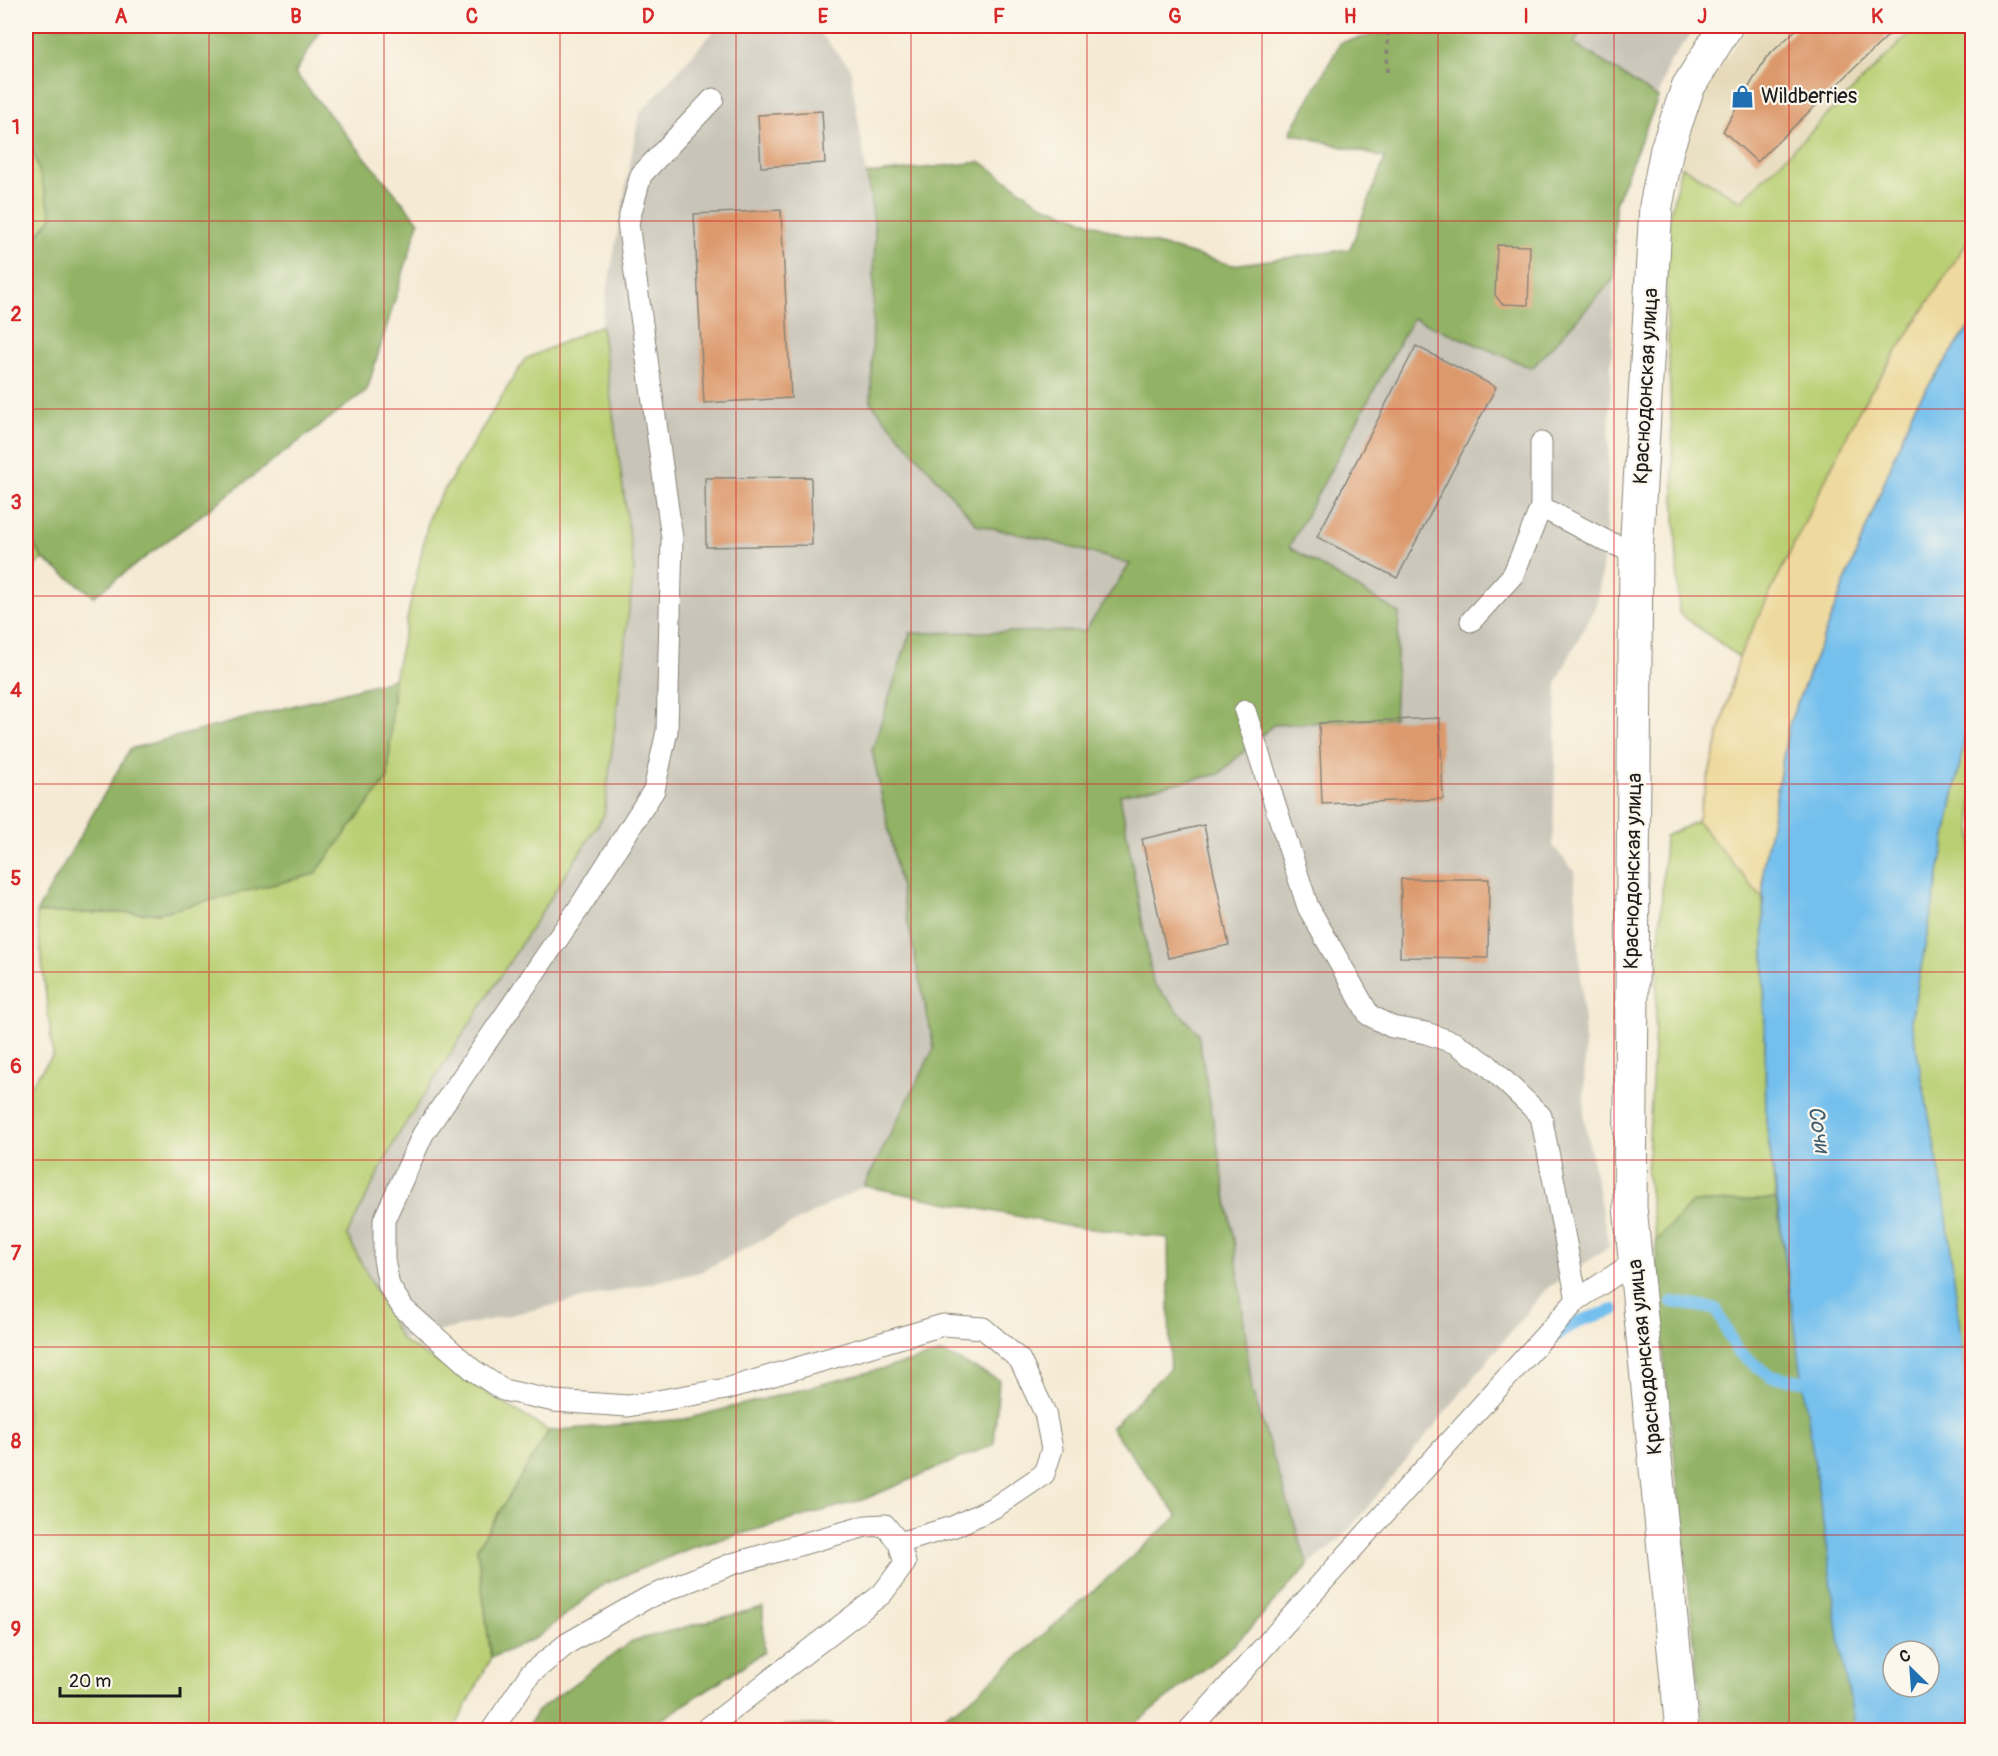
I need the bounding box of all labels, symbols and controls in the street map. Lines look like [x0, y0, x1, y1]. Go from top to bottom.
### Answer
text: A [115, 4, 128, 29]
text: B [290, 4, 302, 29]
text: C [466, 4, 478, 29]
text: D [642, 4, 655, 29]
text: E [818, 4, 829, 29]
text: F [993, 4, 1005, 29]
text: G [1168, 4, 1182, 29]
text: H [1344, 4, 1357, 29]
text: I [1523, 4, 1529, 29]
text: J [1697, 4, 1707, 29]
text: K [1871, 4, 1883, 29]
shop icon: Wildberries [1730, 83, 1756, 109]
place label: Wildberries [1761, 83, 1858, 110]
text: 1 [12, 115, 20, 140]
street label: Краснодонская улица [1627, 287, 1665, 485]
text: 2 [10, 302, 22, 327]
text: 3 [10, 490, 22, 515]
text: 4 [10, 678, 22, 703]
street label: Краснодонская улица [1618, 773, 1648, 969]
text: 5 [11, 866, 22, 891]
text: 6 [10, 1054, 22, 1079]
water label: Сочи [1802, 1104, 1837, 1156]
text: 7 [11, 1241, 22, 1266]
street label: Краснодонская улица [1621, 1258, 1669, 1456]
text: 8 [11, 1429, 21, 1454]
text: 9 [11, 1617, 21, 1642]
north arrow [1881, 1639, 1941, 1699]
text: С [1896, 1645, 1914, 1667]
scale bar [60, 1660, 180, 1698]
text: 20 m [69, 1670, 111, 1693]

